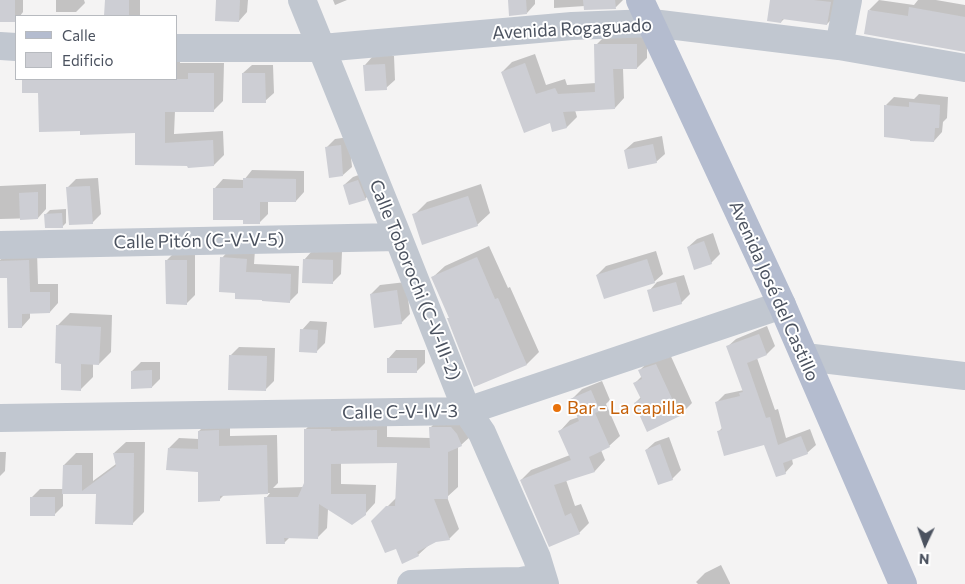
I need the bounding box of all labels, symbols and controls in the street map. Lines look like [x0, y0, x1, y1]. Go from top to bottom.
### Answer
street label: Avenida Rogaguado [492, 14, 652, 44]
legend [15, 15, 178, 80]
text: Calle [62, 26, 96, 44]
text: Edificio [62, 51, 113, 69]
street label: Calle Toborochi (C-V-III-2) [365, 176, 465, 384]
street label: Avenida José del Castillo [724, 198, 824, 384]
street label: Calle Pitón (C-V-V-5) [114, 229, 284, 253]
place label: Bar - La capilla [567, 397, 685, 419]
street label: Calle C-V-IV-3 [342, 400, 458, 424]
marker: Bar - La capilla [551, 402, 563, 414]
north arrow [900, 519, 950, 569]
text: N [919, 551, 930, 568]

